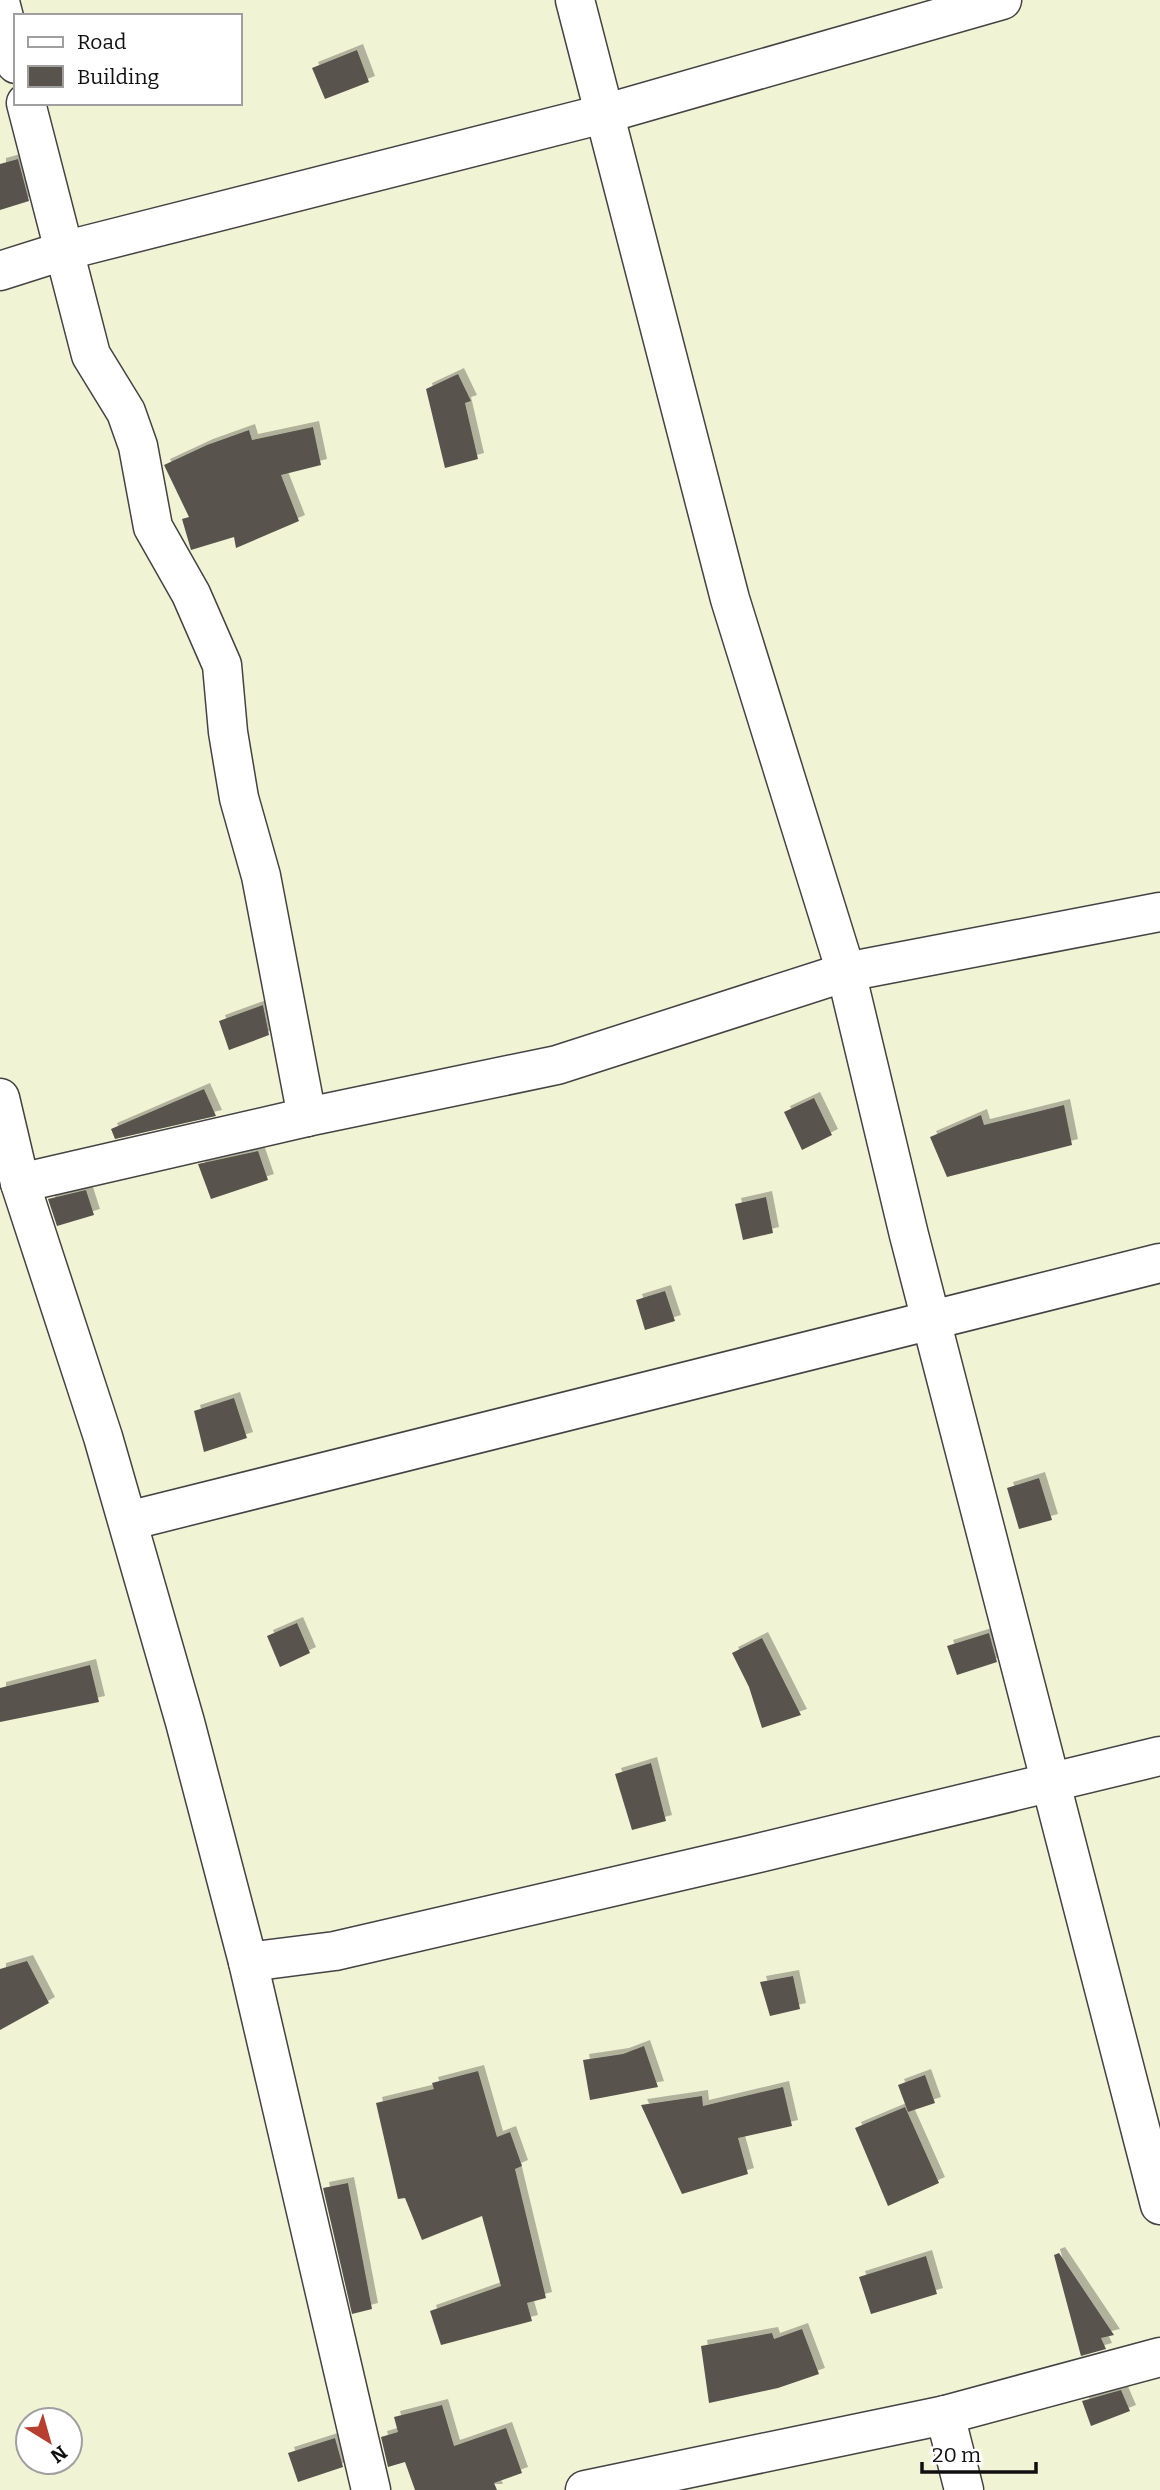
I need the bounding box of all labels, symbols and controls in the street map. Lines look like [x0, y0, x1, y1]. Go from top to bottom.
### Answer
legend [14, 14, 242, 105]
text: Road [77, 29, 126, 55]
text: Building [77, 64, 160, 90]
north arrow [14, 2406, 84, 2476]
scale bar [922, 2430, 1036, 2474]
text: N [46, 2441, 72, 2468]
text: 20 m [932, 2442, 981, 2468]

